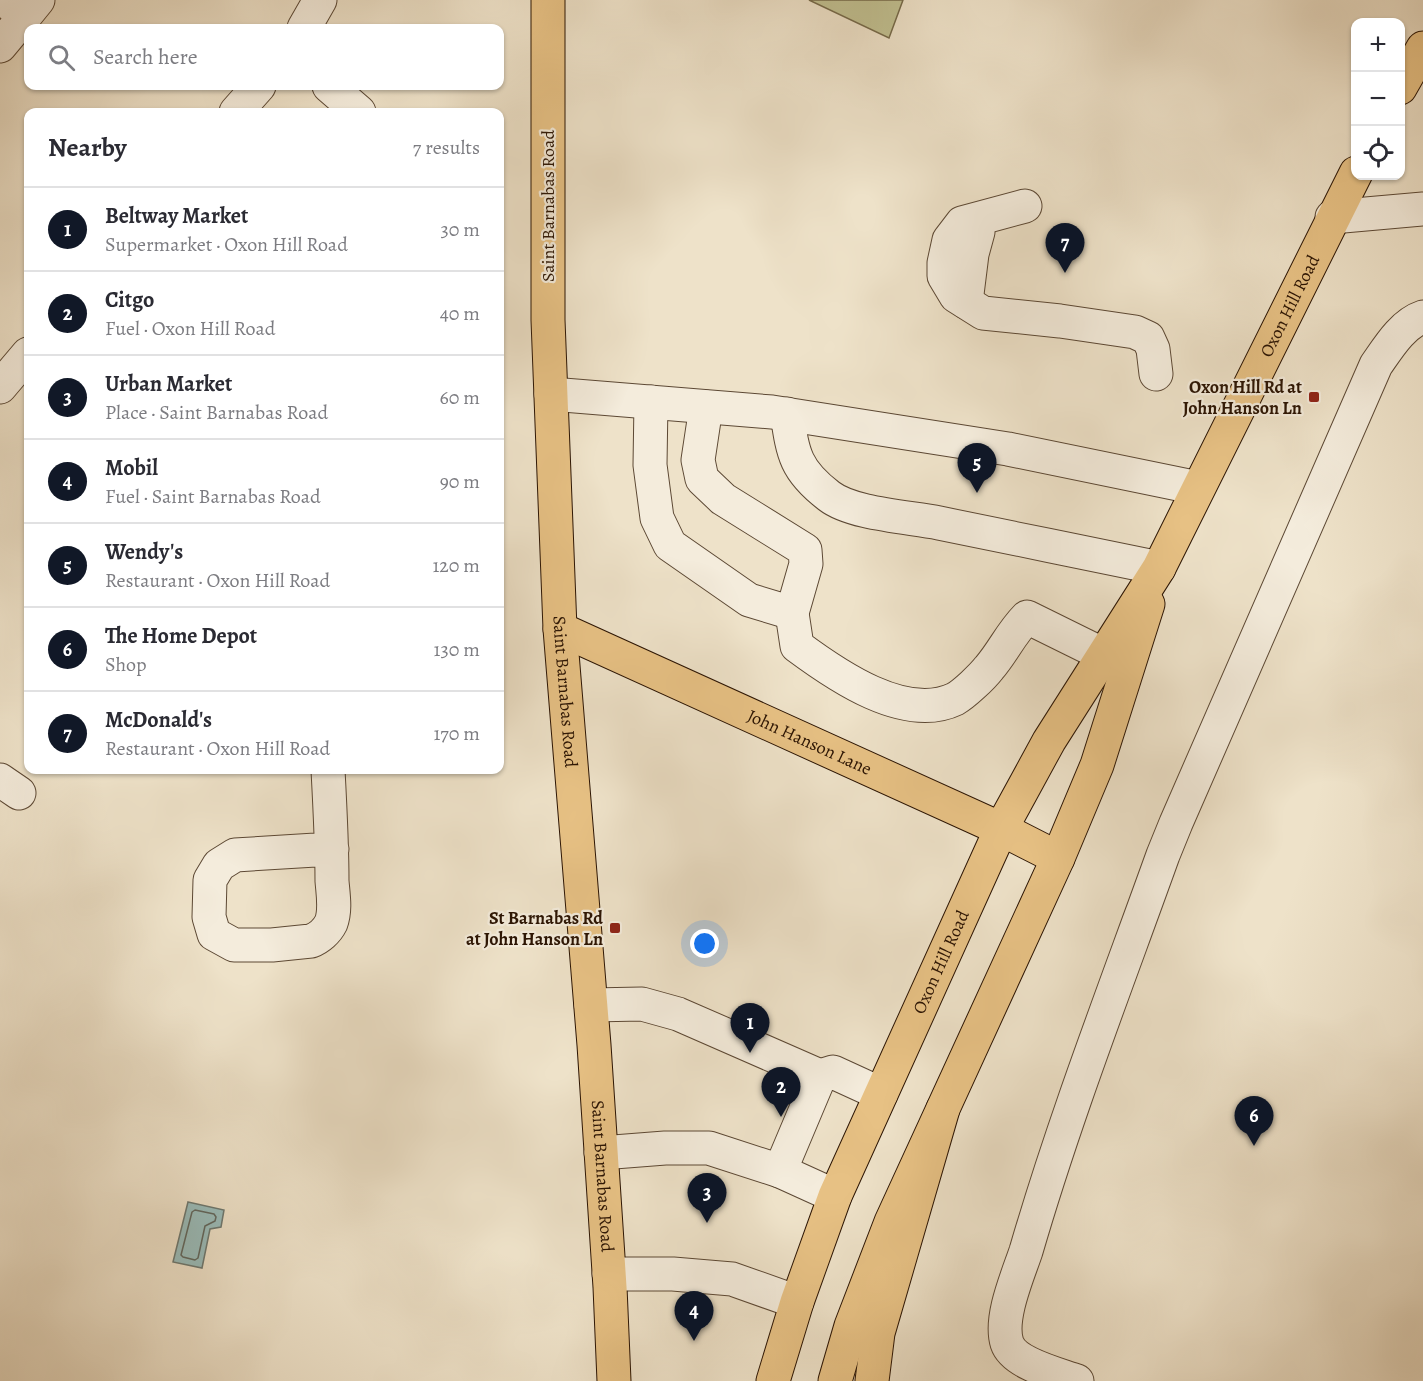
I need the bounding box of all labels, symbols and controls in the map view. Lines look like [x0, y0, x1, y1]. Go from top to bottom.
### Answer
map controls [1351, 18, 1405, 180]
button: + [1351, 18, 1405, 72]
search box [24, 24, 504, 90]
icon: search [45, 41, 78, 74]
text: Search here [93, 42, 198, 72]
button: − [1351, 72, 1405, 126]
button: locate [1351, 126, 1405, 180]
text: Nearby [48, 130, 127, 165]
street label: Saint Barnabas Road [536, 130, 560, 282]
text: 7 results [413, 134, 480, 161]
text: Beltway Market [105, 201, 248, 231]
text: 1 [64, 216, 71, 243]
text: 30 m [440, 216, 480, 243]
pin: 7 [1046, 224, 1084, 273]
text: Supermarket · Oxon Hill Road [105, 231, 348, 258]
street label: Oxon Hill Road [1254, 250, 1325, 361]
text: Citgo [105, 285, 154, 315]
text: 2 [63, 300, 72, 327]
text: 40 m [440, 300, 480, 327]
text: Fuel · Oxon Hill Road [105, 315, 275, 342]
text: Urban Market [105, 369, 232, 399]
place label: Oxon Hill Rd at John Hanson Ln [1183, 375, 1302, 420]
text: 3 [63, 384, 72, 411]
text: 60 m [440, 384, 480, 411]
marker: Oxon Hill Rd at John Hanson Ln [1307, 390, 1321, 404]
text: Place · Saint Barnabas Road [105, 399, 328, 426]
pin: 5 [958, 444, 996, 493]
text: Mobil [105, 453, 158, 483]
text: 4 [63, 468, 72, 495]
text: 90 m [440, 468, 480, 495]
text: Fuel · Saint Barnabas Road [105, 483, 321, 510]
text: Wendy's [105, 537, 183, 567]
text: 5 [63, 552, 72, 579]
text: 120 m [432, 552, 480, 579]
text: Restaurant · Oxon Hill Road [105, 567, 330, 594]
street label: Saint Barnabas Road [547, 615, 583, 769]
text: The Home Depot [105, 621, 257, 651]
text: 6 [63, 636, 72, 663]
text: 130 m [434, 636, 480, 663]
text: Shop [105, 651, 147, 678]
street label: John Hanson Lane [744, 704, 875, 781]
text: McDonald's [105, 705, 212, 735]
text: 7 [63, 720, 72, 747]
text: 170 m [434, 720, 480, 747]
text: Restaurant · Oxon Hill Road [105, 735, 330, 762]
place label: St Barnabas Rd at John Hanson Ln [466, 906, 603, 951]
street label: Oxon Hill Road [907, 906, 975, 1018]
marker: St Barnabas Rd at John Hanson Ln [608, 921, 622, 935]
your location [690, 929, 719, 958]
pin: 1 [730, 1004, 770, 1053]
pin: 2 [762, 1068, 800, 1117]
pin: 6 [1234, 1096, 1274, 1146]
street label: Saint Barnabas Road [586, 1099, 620, 1253]
pin: 3 [688, 1174, 726, 1223]
pin: 4 [674, 1292, 714, 1341]

